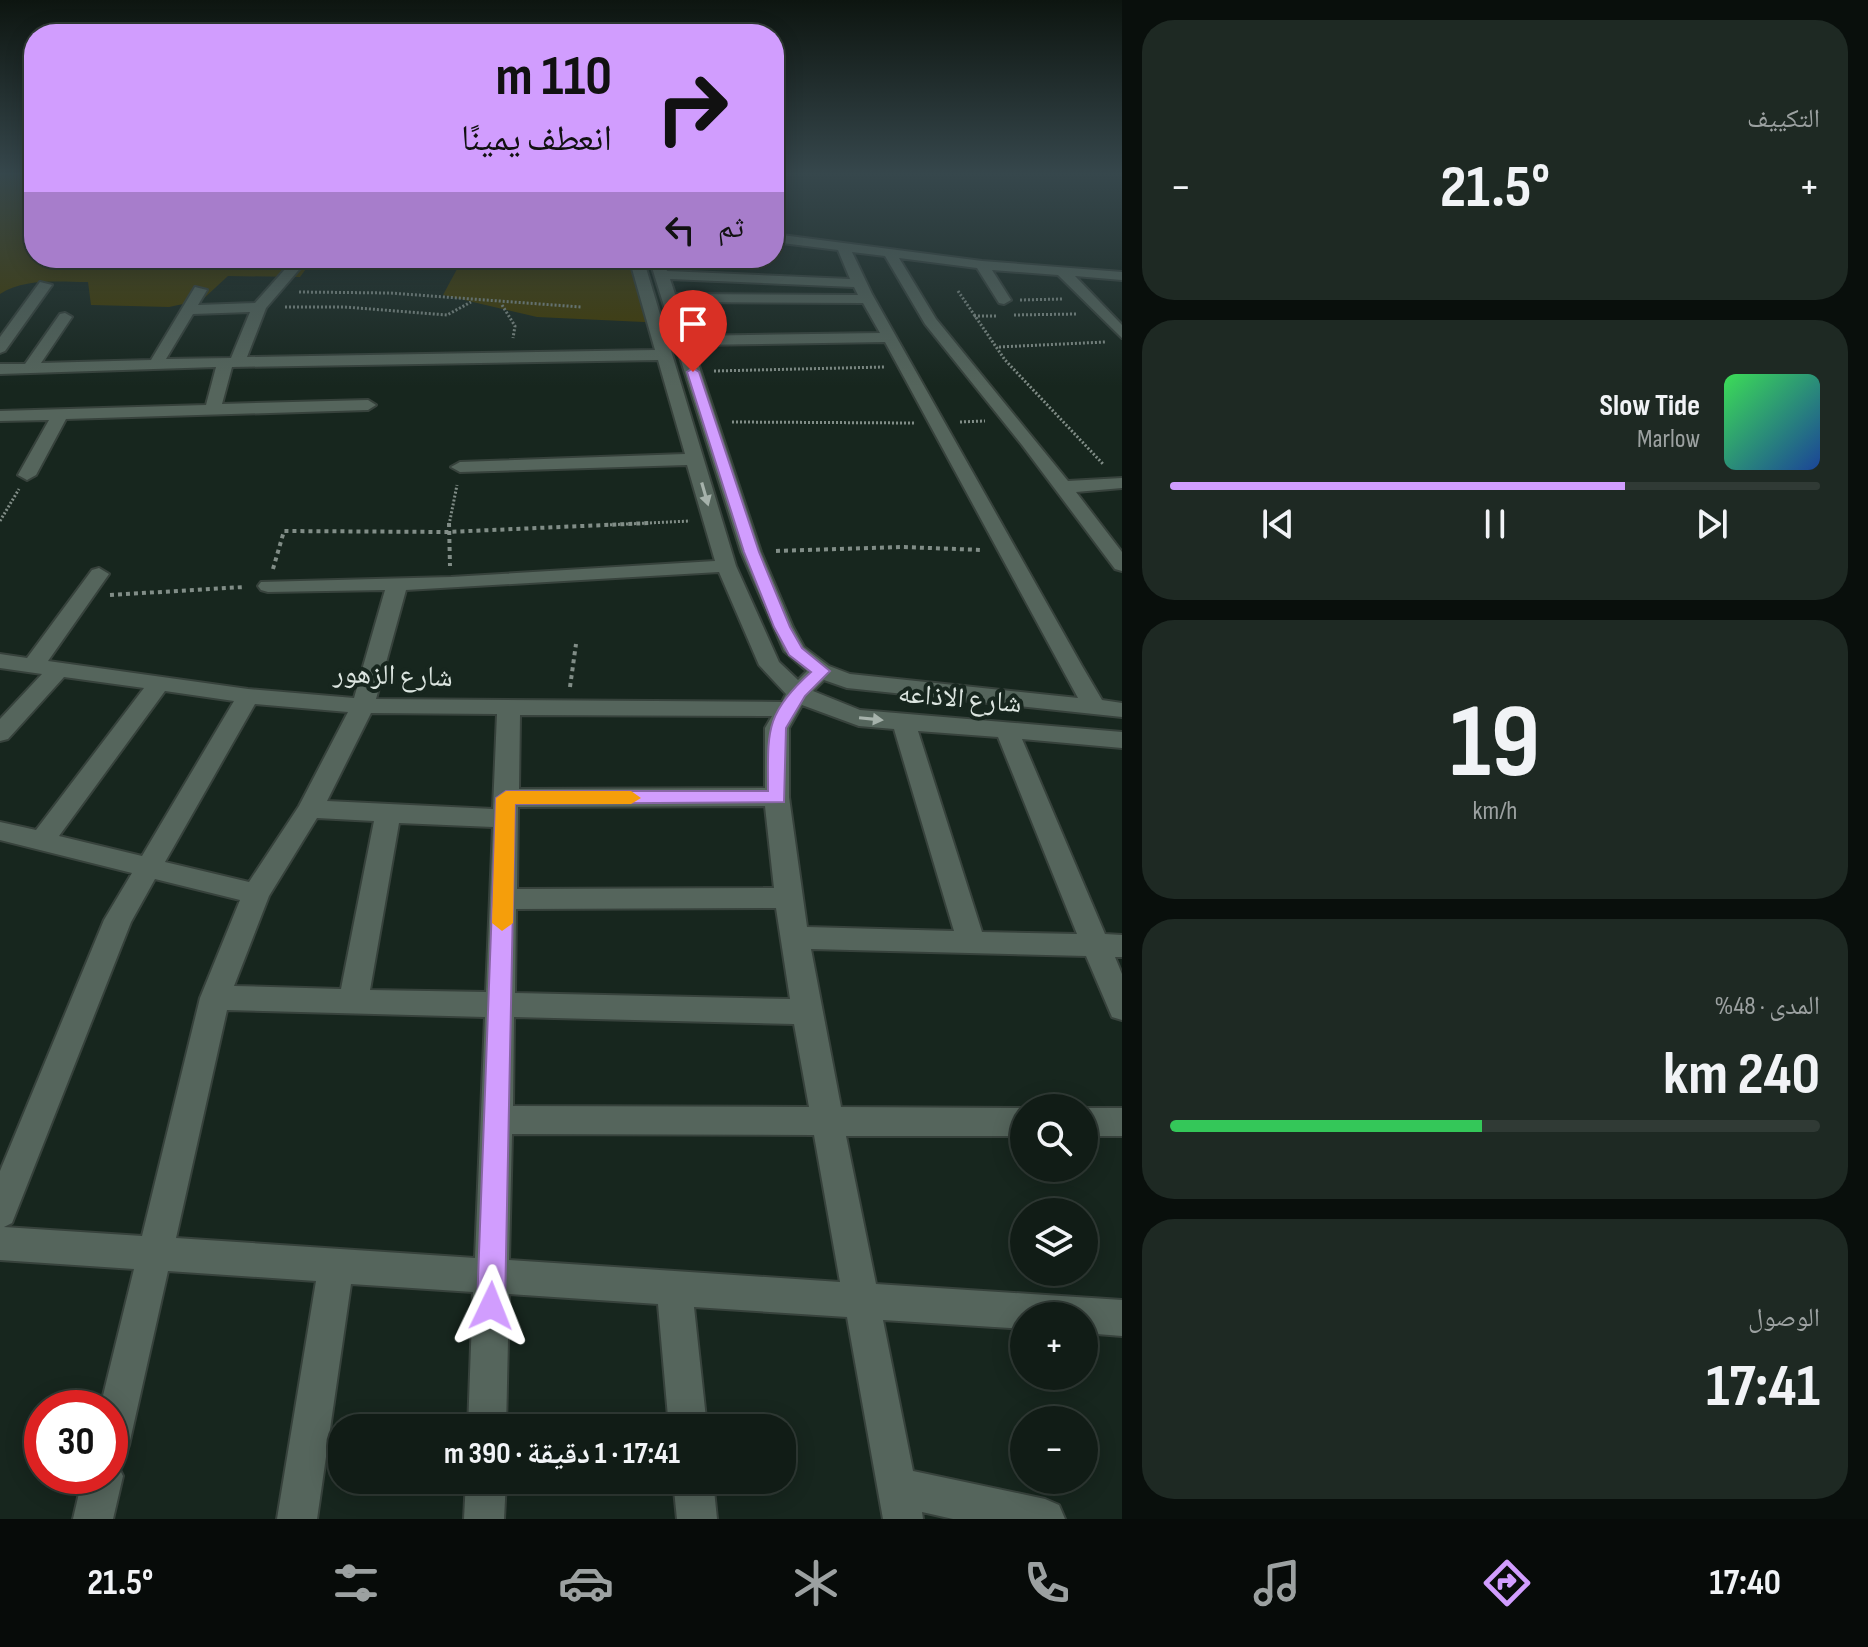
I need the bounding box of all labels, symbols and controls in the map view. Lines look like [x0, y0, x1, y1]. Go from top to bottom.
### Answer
text: 110 m [496, 44, 612, 111]
icon: right [640, 56, 744, 160]
text: التكييف [1747, 104, 1820, 135]
text: انعطف يمينًا [461, 118, 612, 161]
text: 21.5° [1440, 152, 1550, 224]
text: − [1170, 161, 1192, 214]
text: + [1798, 161, 1820, 214]
icon: left [658, 208, 702, 252]
text: ثم [718, 210, 744, 246]
pin [659, 290, 727, 372]
icon: arrive [671, 302, 715, 346]
text: Slow Tide [1600, 388, 1700, 424]
text: Marlow [1637, 424, 1700, 455]
one-way arrow [699, 482, 712, 506]
icon: previous [1256, 502, 1300, 546]
icon: pause [1473, 502, 1517, 546]
icon: next [1690, 502, 1734, 546]
street label: شارع الزهور [332, 657, 453, 694]
street label: شارع الاذاعه [897, 677, 1023, 720]
text: 19 [1450, 681, 1540, 806]
one-way arrow [858, 713, 883, 726]
text: km/h [1473, 796, 1517, 827]
text: المدى · 48% [1715, 991, 1820, 1022]
text: 240 km [1663, 1039, 1820, 1111]
map controls [1010, 1094, 1098, 1494]
button: search [1010, 1094, 1098, 1182]
button: layers [1010, 1198, 1098, 1286]
position arrow [449, 1264, 533, 1348]
button: + [1010, 1302, 1098, 1390]
text: الوصول [1748, 1303, 1820, 1334]
text: 17:41 [1706, 1351, 1820, 1423]
speed limit sign: 30 [24, 1390, 128, 1494]
button: − [1010, 1406, 1098, 1494]
text: 17:41 · 1 دقيقة · 390 m [444, 1436, 680, 1472]
icon: filters [328, 1555, 384, 1611]
icon: car [558, 1555, 614, 1611]
icon: climate [788, 1555, 844, 1611]
icon: phone [1019, 1555, 1075, 1611]
icon: music [1249, 1555, 1305, 1611]
icon: directions [1479, 1555, 1535, 1611]
text: 21.5° [87, 1562, 153, 1605]
text: 17:40 [1710, 1562, 1781, 1605]

